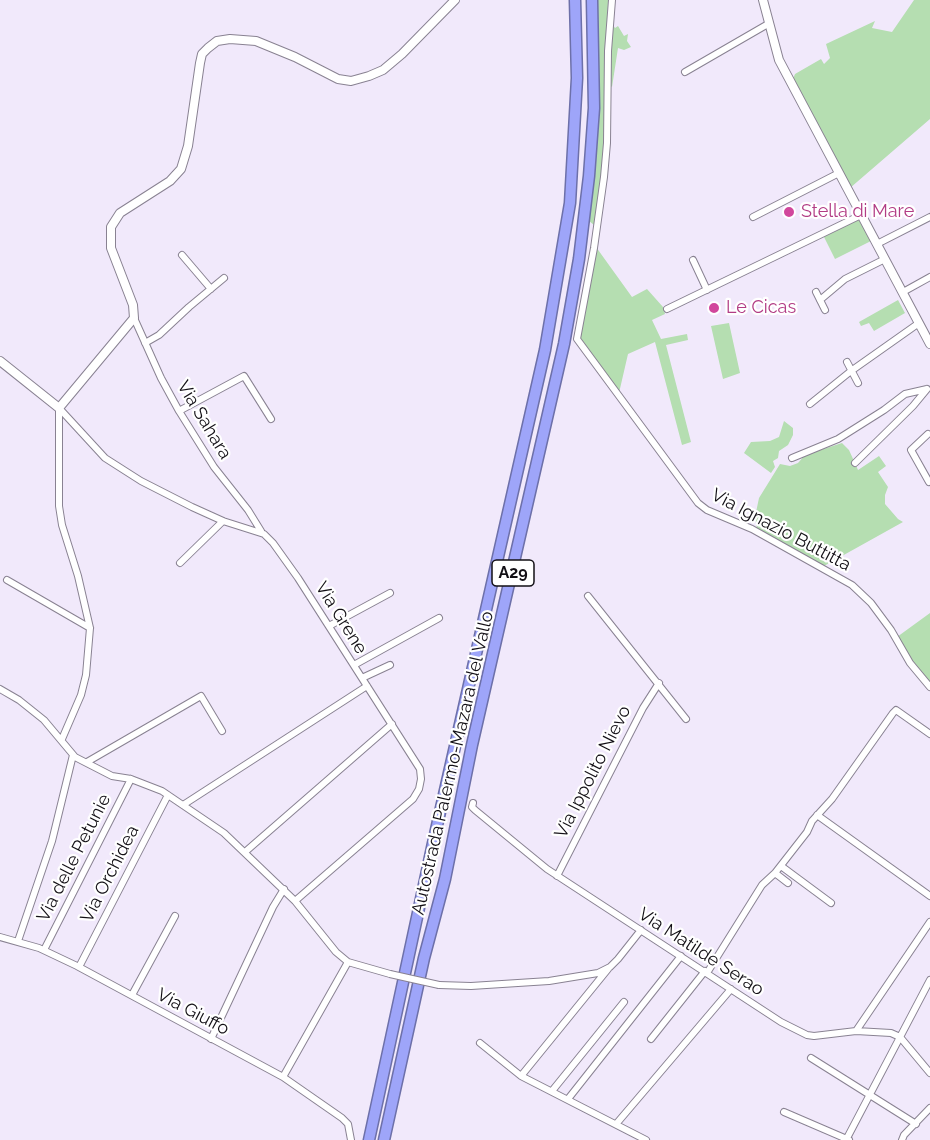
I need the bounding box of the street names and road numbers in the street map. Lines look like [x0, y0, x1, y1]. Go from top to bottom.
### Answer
street label: Via Sahara [172, 377, 236, 463]
street label: Via Ignazio Buttitta [708, 484, 854, 576]
road number: A29 [492, 560, 534, 586]
street label: Via Grene [310, 578, 372, 658]
street label: Autostrada Palermo-Mazara del Vallo [408, 609, 498, 917]
street label: Via Ippolito Nievo [550, 702, 636, 842]
street label: Via delle Petunie [32, 791, 116, 925]
street label: Via Orchidea [76, 822, 144, 926]
street label: Via Matilde Serao [634, 903, 768, 1001]
street label: Via Giuffo [153, 984, 233, 1040]

